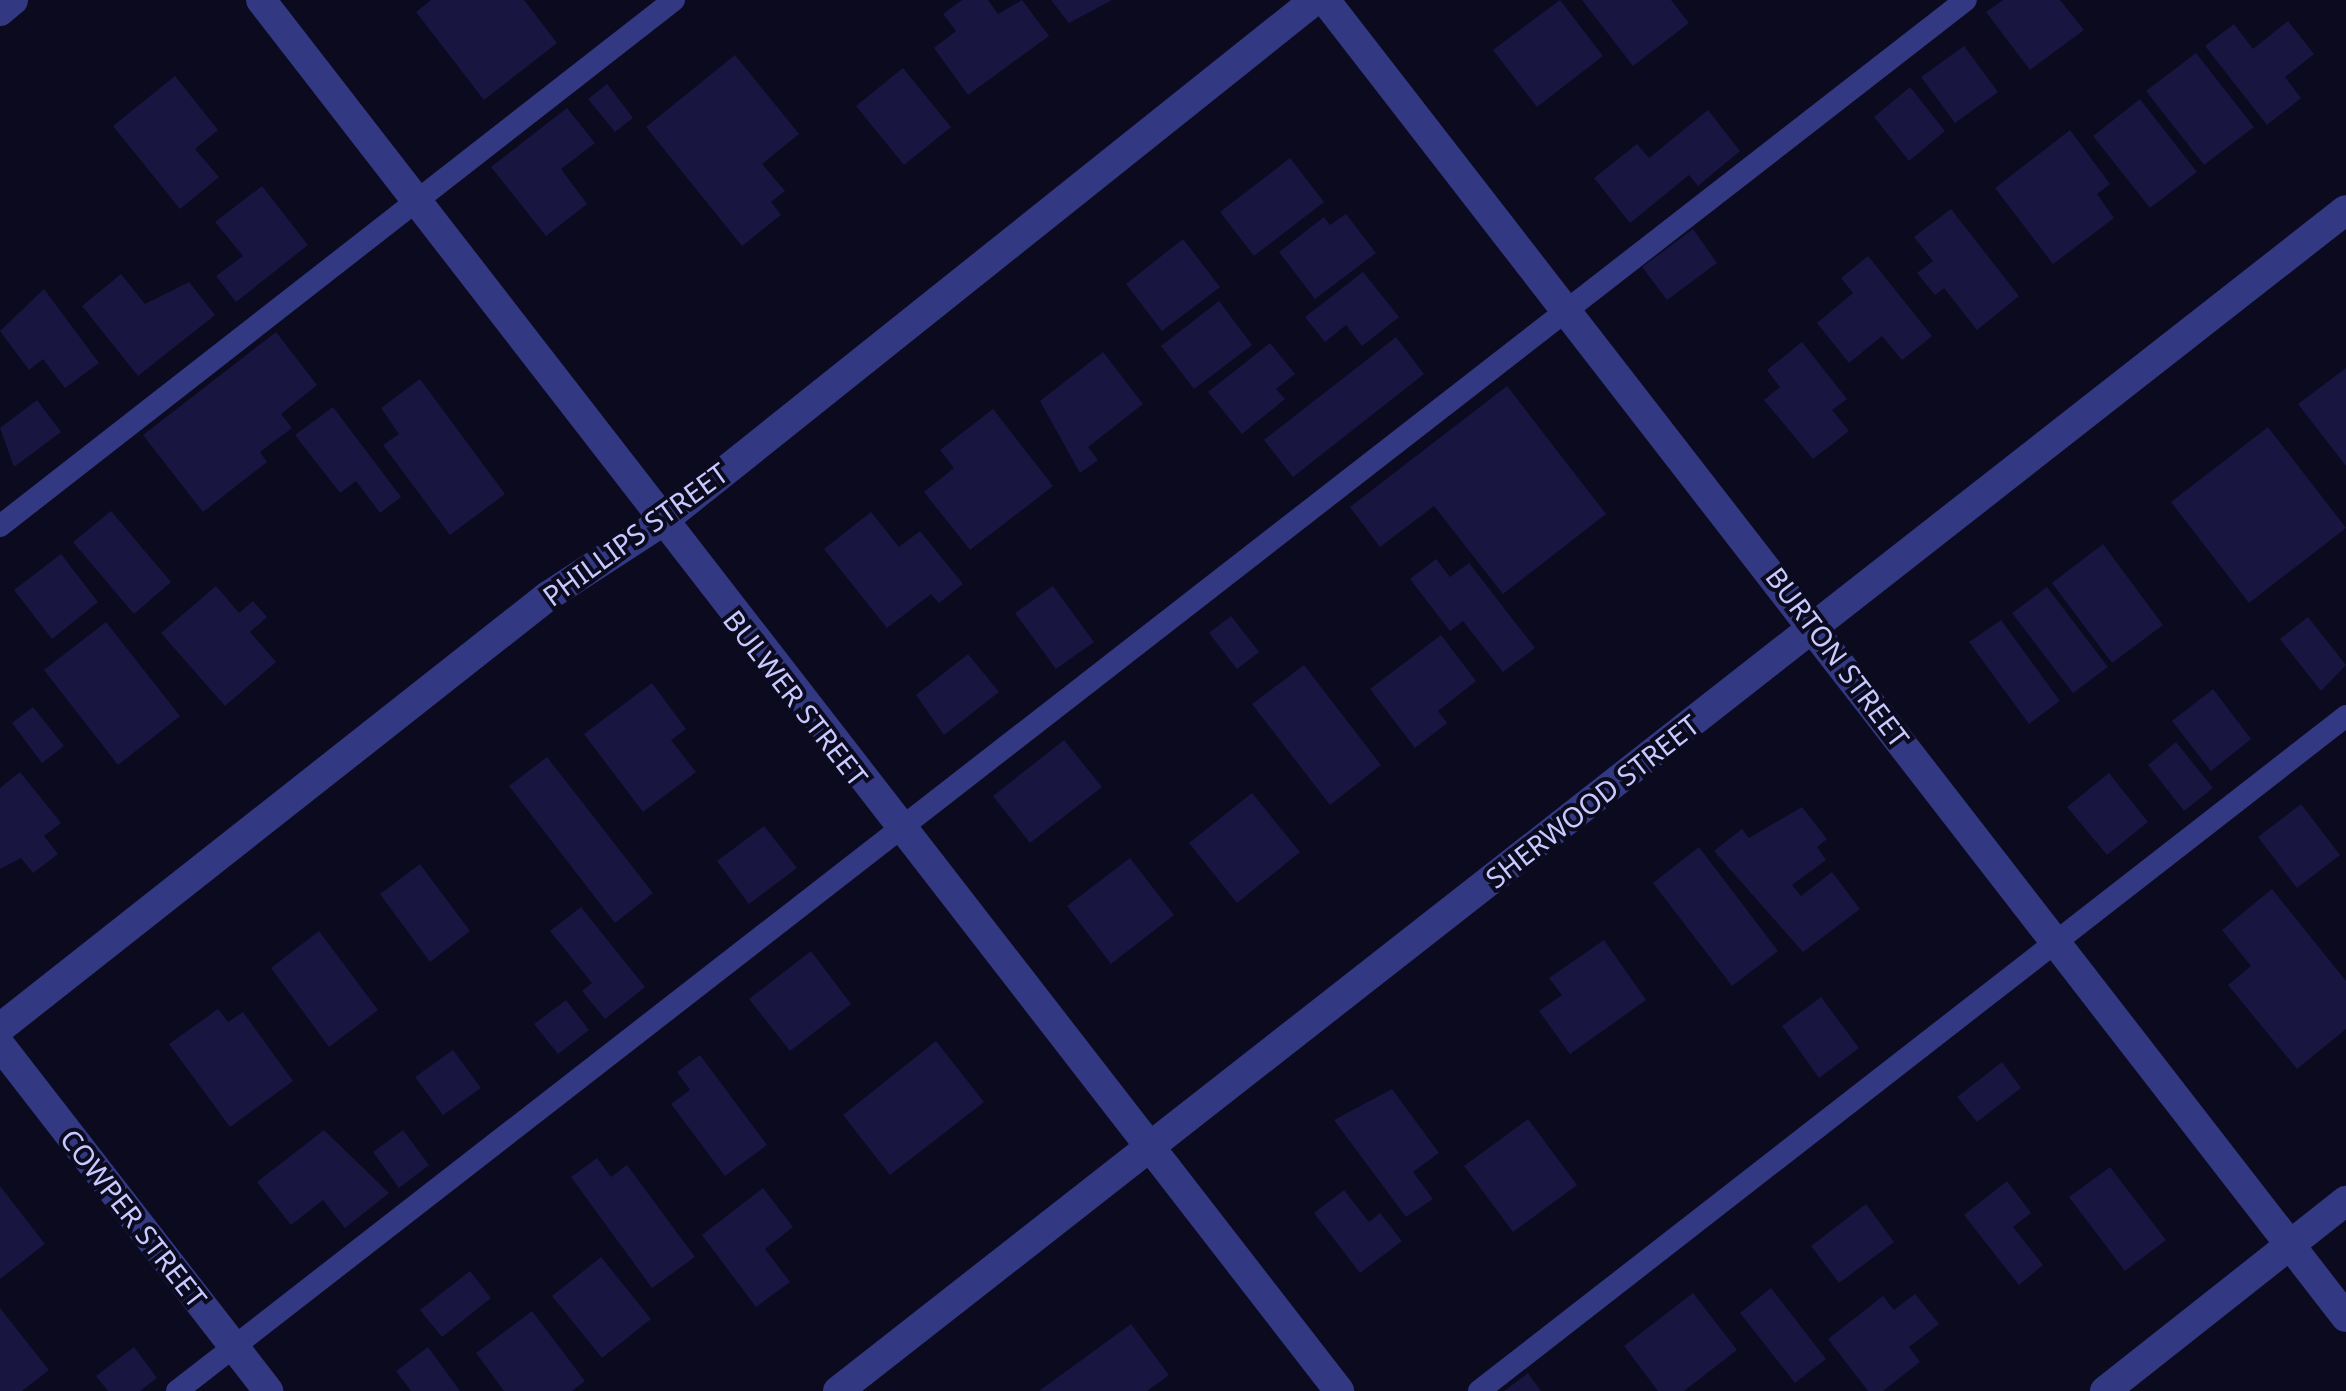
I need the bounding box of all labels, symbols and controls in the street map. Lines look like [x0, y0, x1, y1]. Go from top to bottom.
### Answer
street label: PHILLIPS STREET [536, 456, 734, 612]
street label: BURTON STREET [1759, 560, 1917, 754]
street label: BULWER STREET [717, 603, 875, 793]
street label: SHERWOOD STREET [1479, 707, 1705, 895]
street label: COWPER STREET [54, 1122, 214, 1314]

